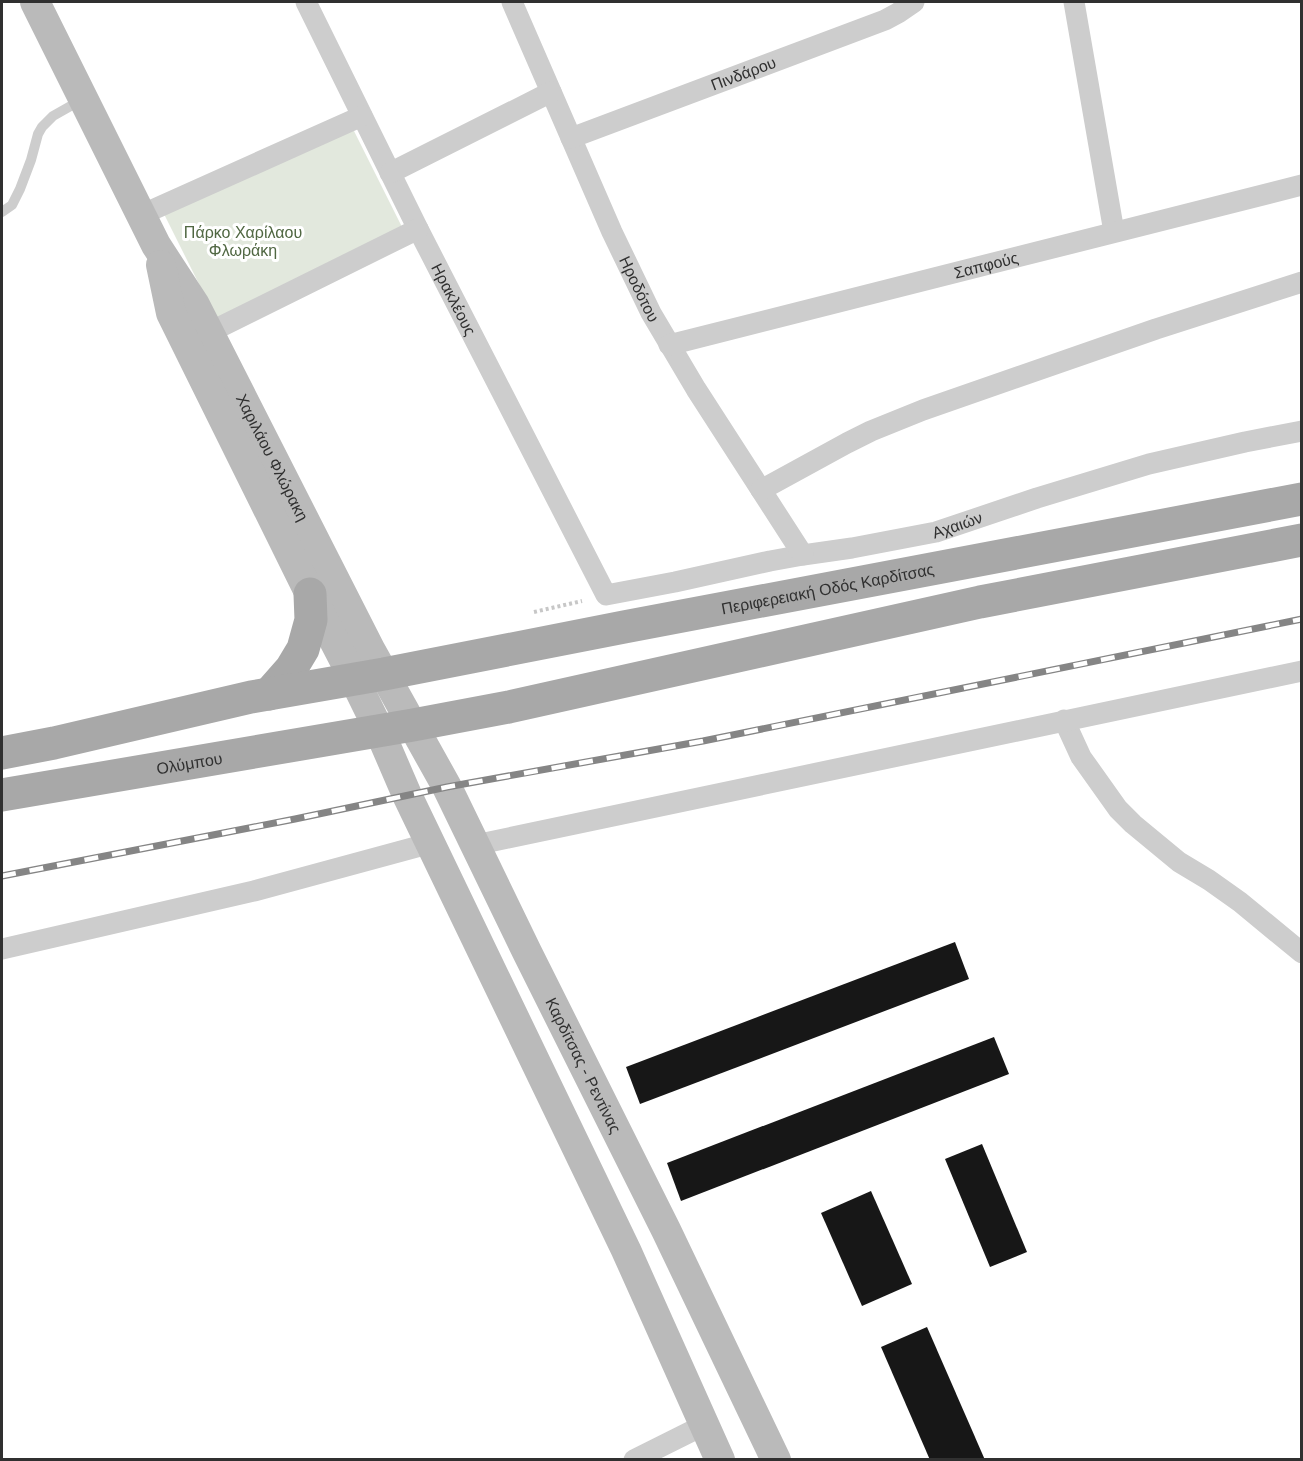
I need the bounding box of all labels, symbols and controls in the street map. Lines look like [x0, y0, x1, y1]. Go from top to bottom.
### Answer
street label: Πινδάρου [708, 53, 778, 93]
park label: Πάρκο Χαρίλαου Φλωράκη [184, 224, 302, 259]
street label: Σαπφούς [952, 249, 1020, 281]
street label: Ηροδότου [616, 253, 663, 325]
street label: Ηρακλέους [429, 260, 480, 338]
street label: Χαριλάου Φλώρακη [233, 391, 312, 524]
street label: Αχαιών [930, 509, 984, 541]
street label: Περιφερειακή Οδός Καρδίτσας [720, 560, 936, 617]
street label: Ολύμπου [155, 749, 224, 777]
street label: Καρδίτσας - Ρεντίνας [543, 995, 625, 1136]

